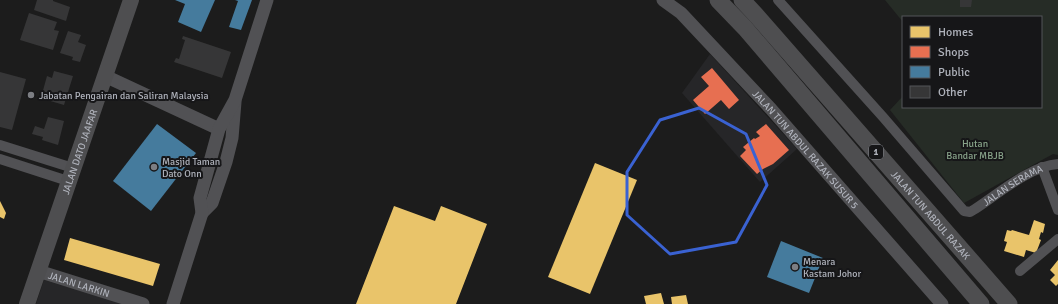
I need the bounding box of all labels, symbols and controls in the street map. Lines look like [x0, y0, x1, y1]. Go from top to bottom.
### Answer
legend [902, 16, 1042, 108]
text: Homes [938, 25, 973, 40]
text: Shops [938, 45, 969, 60]
text: Public [938, 65, 970, 80]
text: Other [938, 85, 968, 100]
street label: JALAN TUN ABDUL RAZAK SUSUR 5 [750, 88, 861, 212]
marker: Jabatan Pengairan dan Saliran Malaysia [26, 90, 36, 100]
place label: Jabatan Pengairan dan Saliran Malaysia [39, 90, 209, 102]
street label: JALAN DATO JAAFAR [60, 108, 100, 196]
park label: Hutan Bandar MBJB [946, 138, 1004, 162]
road number: 1 [869, 145, 883, 159]
place label: Masjid Taman Dato Onn [162, 156, 220, 180]
marker: Masjid Taman Dato Onn [149, 162, 159, 172]
street label: JALAN SERAMA [981, 163, 1045, 209]
street label: JALAN TUN ABDUL RAZAK [888, 169, 972, 262]
place label: Menara Kastam Johor [803, 256, 861, 280]
marker: Menara Kastam Johor [790, 262, 800, 272]
street label: JALAN LARKIN [47, 270, 111, 300]

